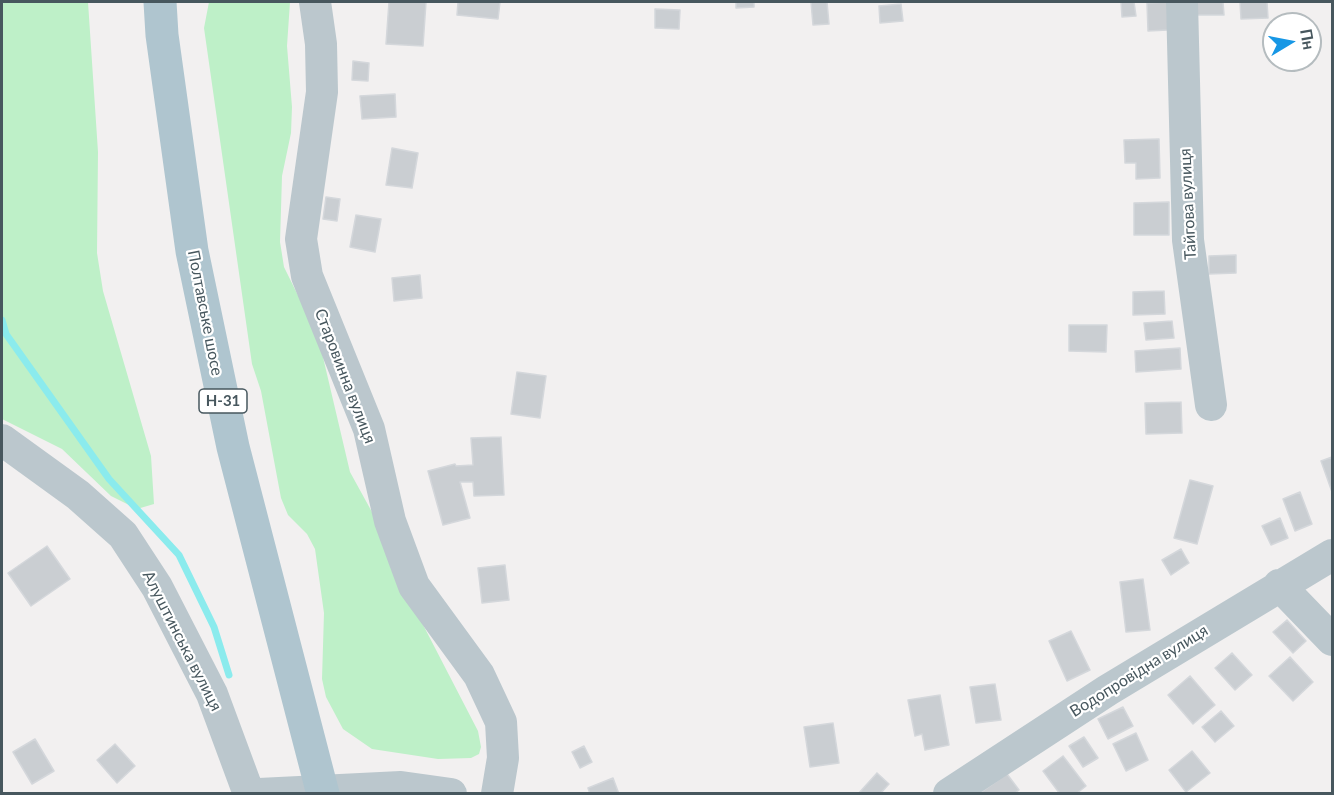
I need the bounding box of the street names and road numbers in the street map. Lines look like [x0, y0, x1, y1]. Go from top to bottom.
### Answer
street label: Тайгова вулиця [1175, 148, 1201, 260]
street label: Полтавське шосе [183, 249, 227, 377]
street label: Старовинна вулиця [310, 306, 380, 446]
road number: Н-31 [199, 389, 247, 413]
street label: Алуштинська вулиця [138, 568, 226, 714]
street label: Водопровідна вулиця [1067, 621, 1211, 721]

